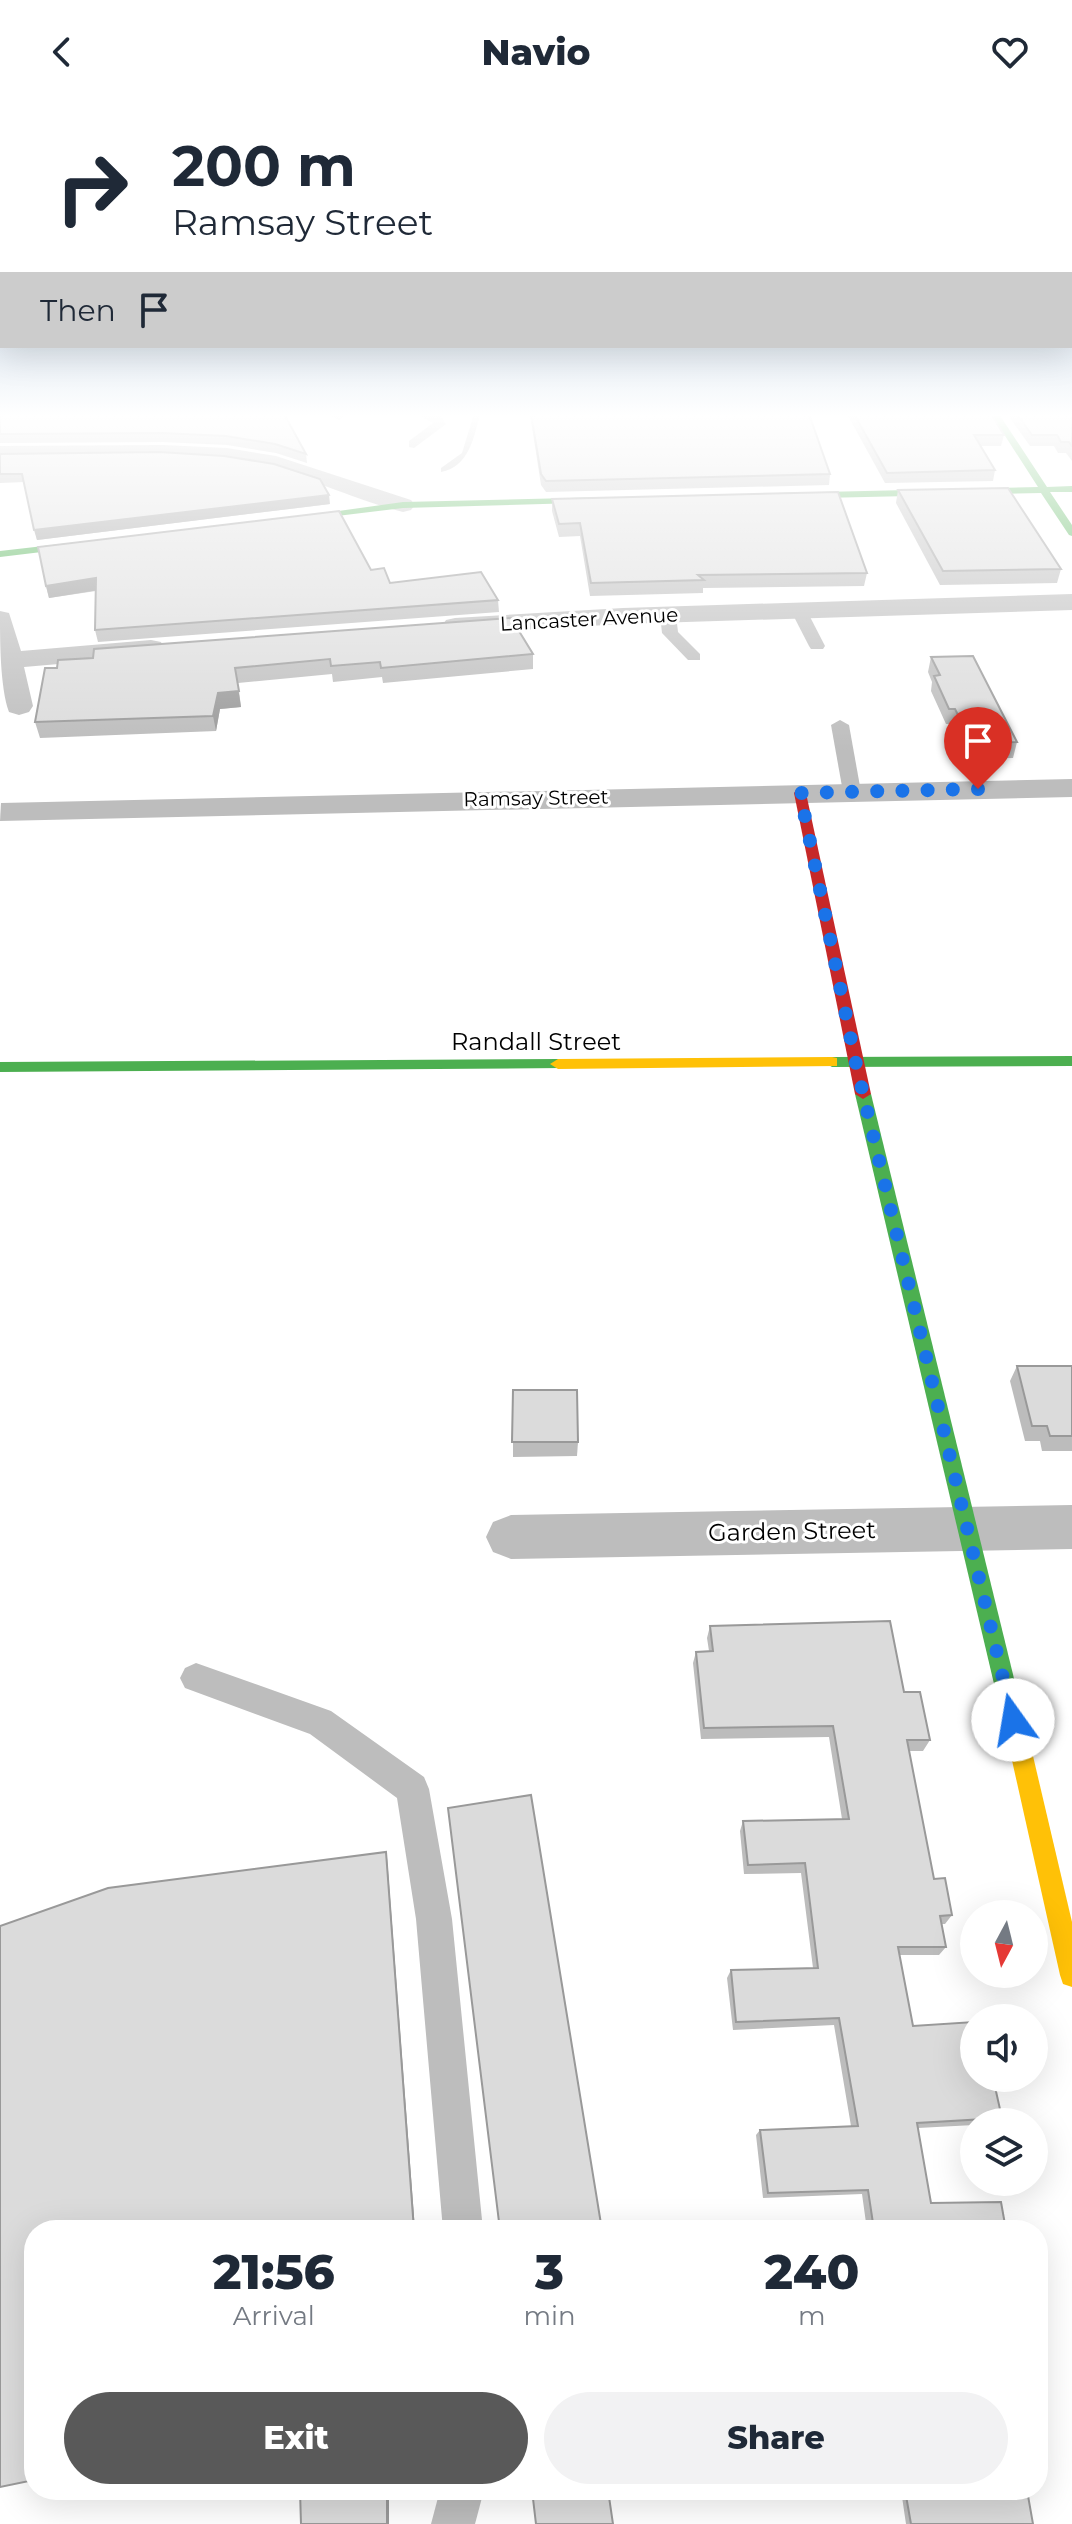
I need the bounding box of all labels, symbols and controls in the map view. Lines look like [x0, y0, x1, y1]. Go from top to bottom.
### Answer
icon: back [40, 30, 84, 74]
text: Navio [482, 30, 590, 74]
icon: heart [988, 30, 1032, 74]
text: 200 m [172, 132, 356, 200]
icon: right [40, 136, 144, 240]
text: Ramsay Street [172, 200, 433, 244]
icon: arrive [132, 288, 176, 332]
text: Then [40, 292, 116, 329]
street label: Lancaster Avenue [499, 602, 679, 636]
pin [944, 707, 1012, 789]
icon: arrive [956, 719, 1000, 763]
street label: Ramsay Street [463, 785, 609, 811]
street label: Randall Street [451, 1027, 621, 1056]
street label: Garden Street [708, 1515, 876, 1547]
position arrow [971, 1678, 1055, 1762]
north arrow [960, 1900, 1048, 1988]
map controls [960, 1900, 1048, 2196]
button: sound [960, 2004, 1048, 2092]
button: layers [960, 2108, 1048, 2196]
text: 21:56 [213, 2243, 335, 2301]
text: 3 [535, 2243, 564, 2301]
text: 240 [764, 2243, 859, 2301]
text: Arrival [233, 2300, 315, 2332]
text: min [523, 2300, 576, 2332]
text: m [798, 2300, 826, 2332]
button: Exit [64, 2392, 528, 2484]
button: Share [544, 2392, 1008, 2484]

